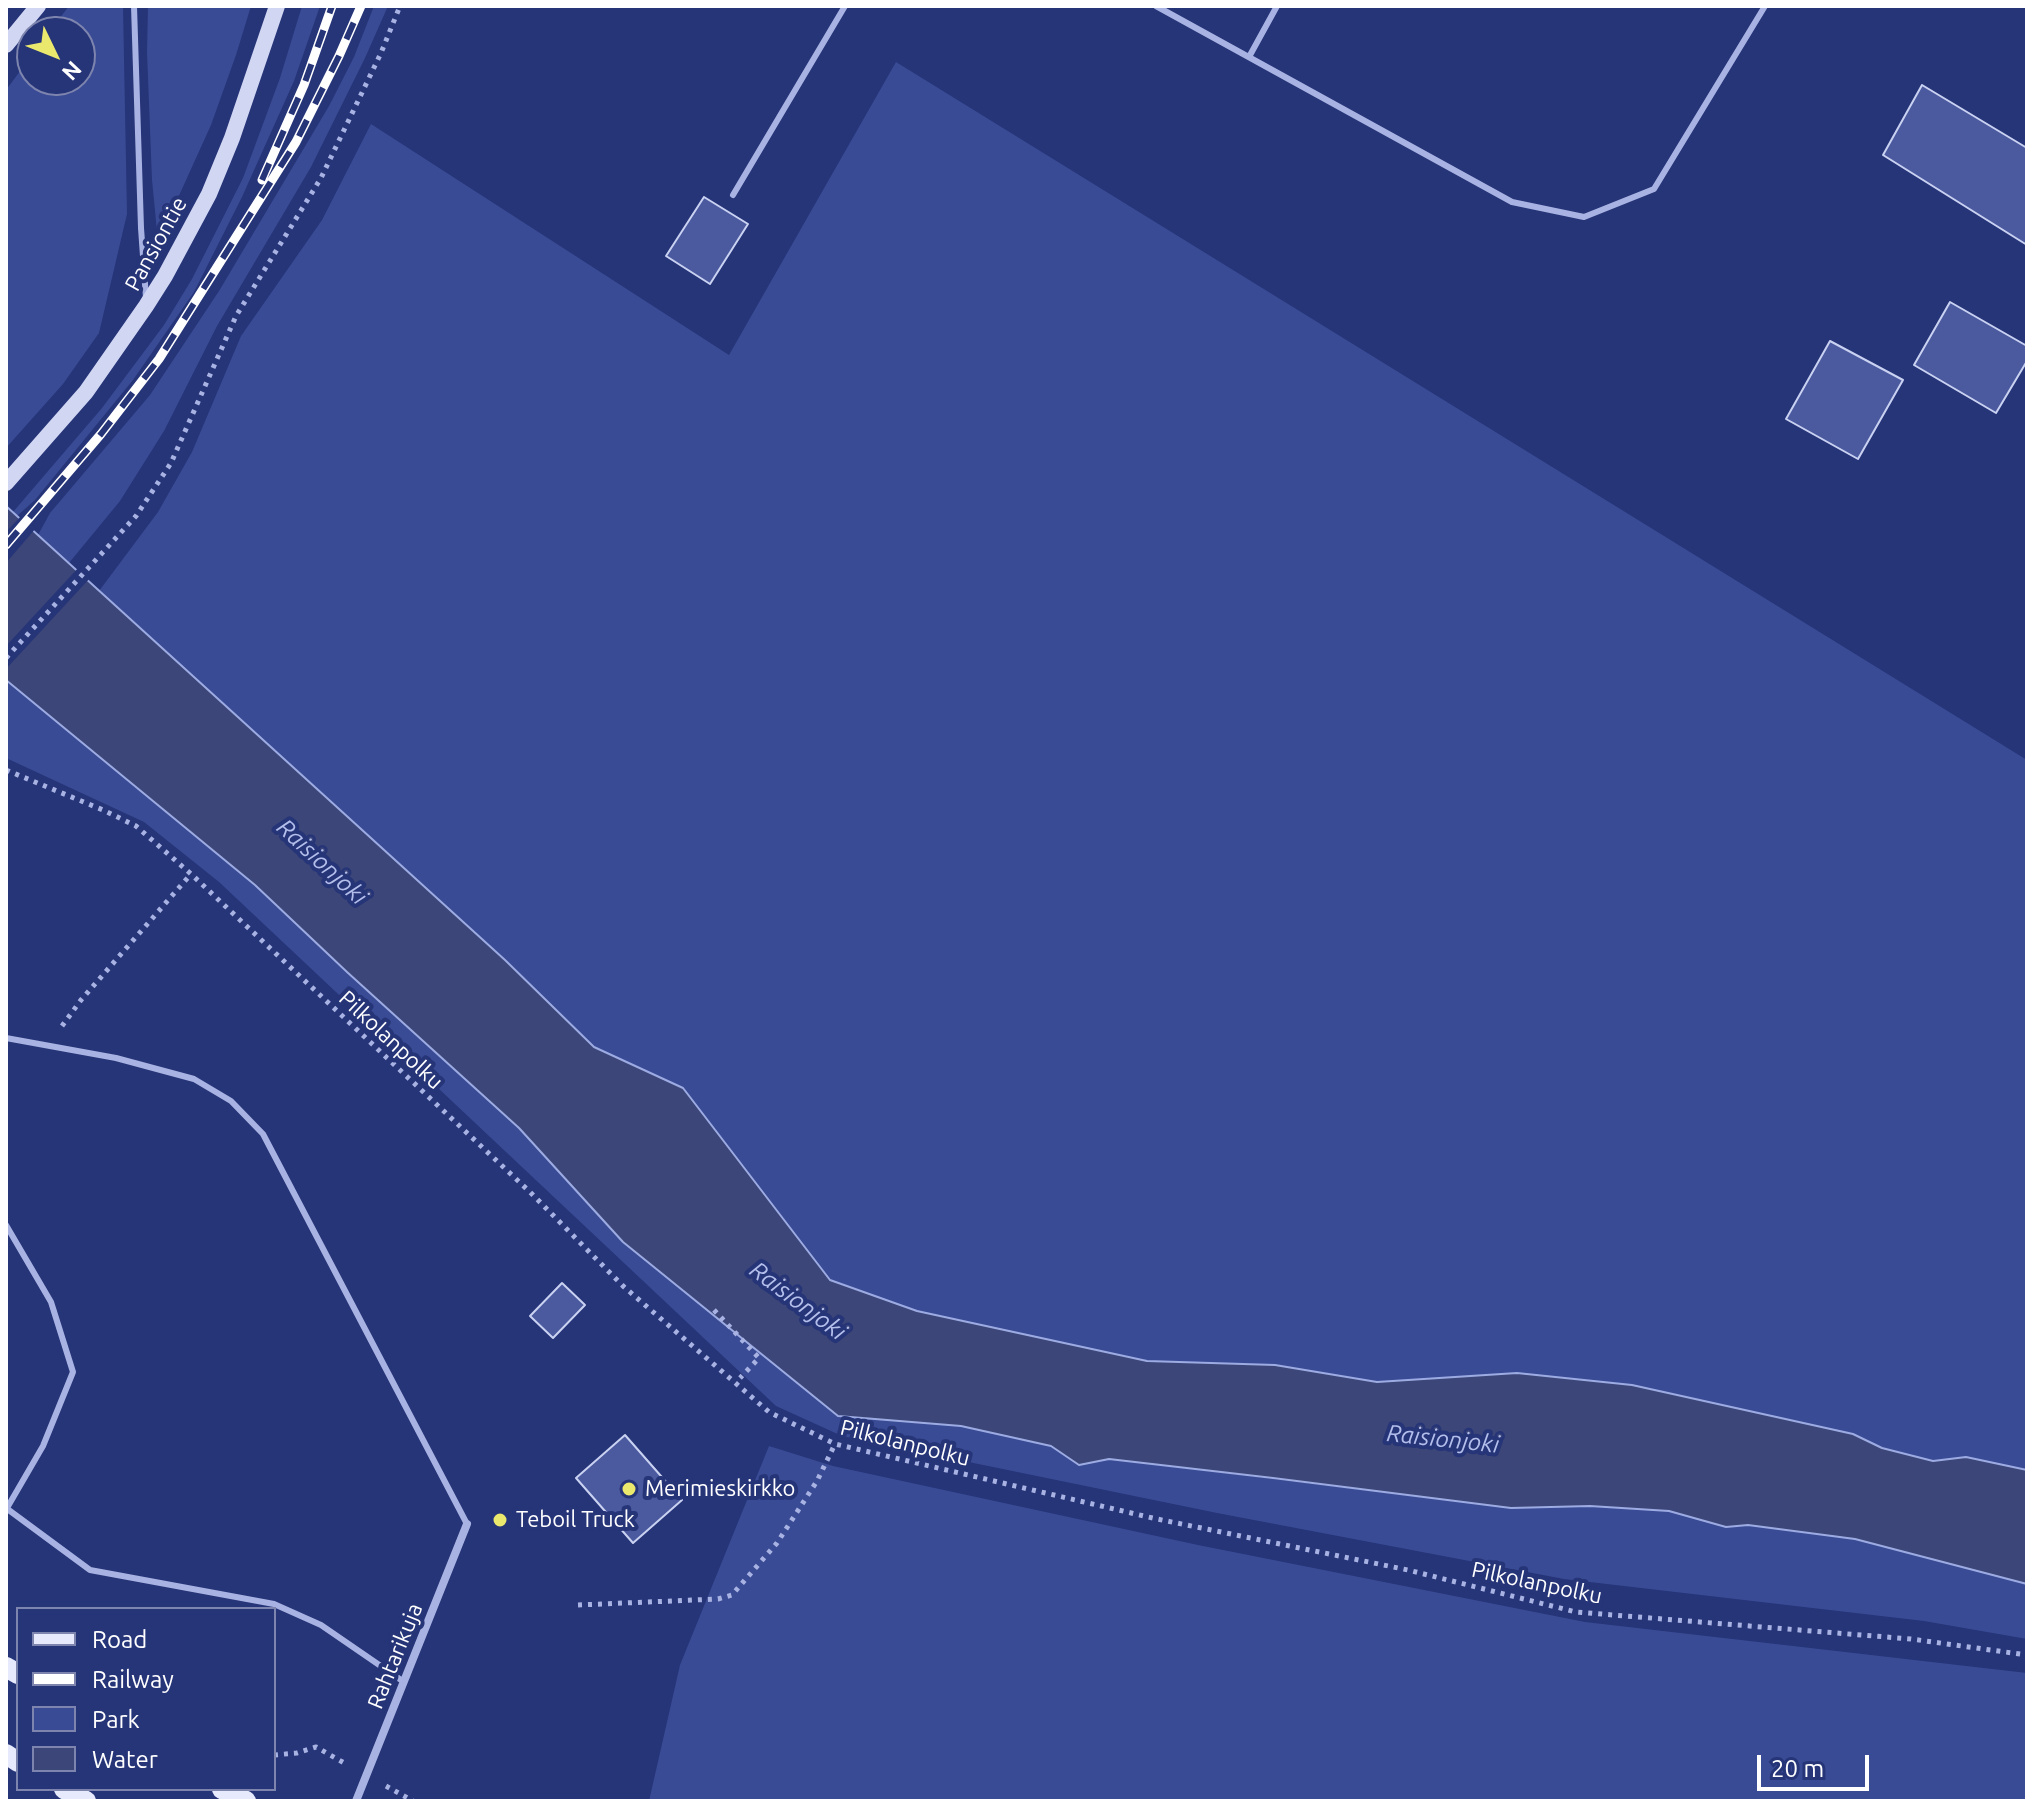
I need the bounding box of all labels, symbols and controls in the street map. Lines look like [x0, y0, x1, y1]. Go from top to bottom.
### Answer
north arrow [16, 16, 96, 96]
text: N [58, 57, 87, 86]
street label: Pansiontie [119, 192, 193, 296]
water label: Raisionjoki [271, 813, 373, 911]
street label: Pilkolanpolku [333, 985, 449, 1095]
water label: Raisionjoki [744, 1255, 852, 1347]
street label: Pilkolanpolku [837, 1414, 973, 1472]
water label: Raisionjoki [1385, 1419, 1501, 1459]
place label: Merimieskirkko [645, 1476, 795, 1502]
marker: Merimieskirkko [620, 1480, 638, 1498]
place label: Teboil Truck [516, 1507, 635, 1533]
marker: Teboil Truck [491, 1511, 509, 1529]
street label: Pilkolanpolku [1469, 1556, 1605, 1610]
street label: Rahtarikuja [362, 1599, 428, 1713]
legend [16, 1607, 276, 1791]
text: Road [92, 1626, 147, 1653]
text: Railway [92, 1666, 174, 1693]
text: Park [92, 1706, 140, 1733]
scale bar [1761, 1739, 1873, 1789]
text: Water [92, 1746, 158, 1773]
text: 20 m [1771, 1755, 1824, 1782]

